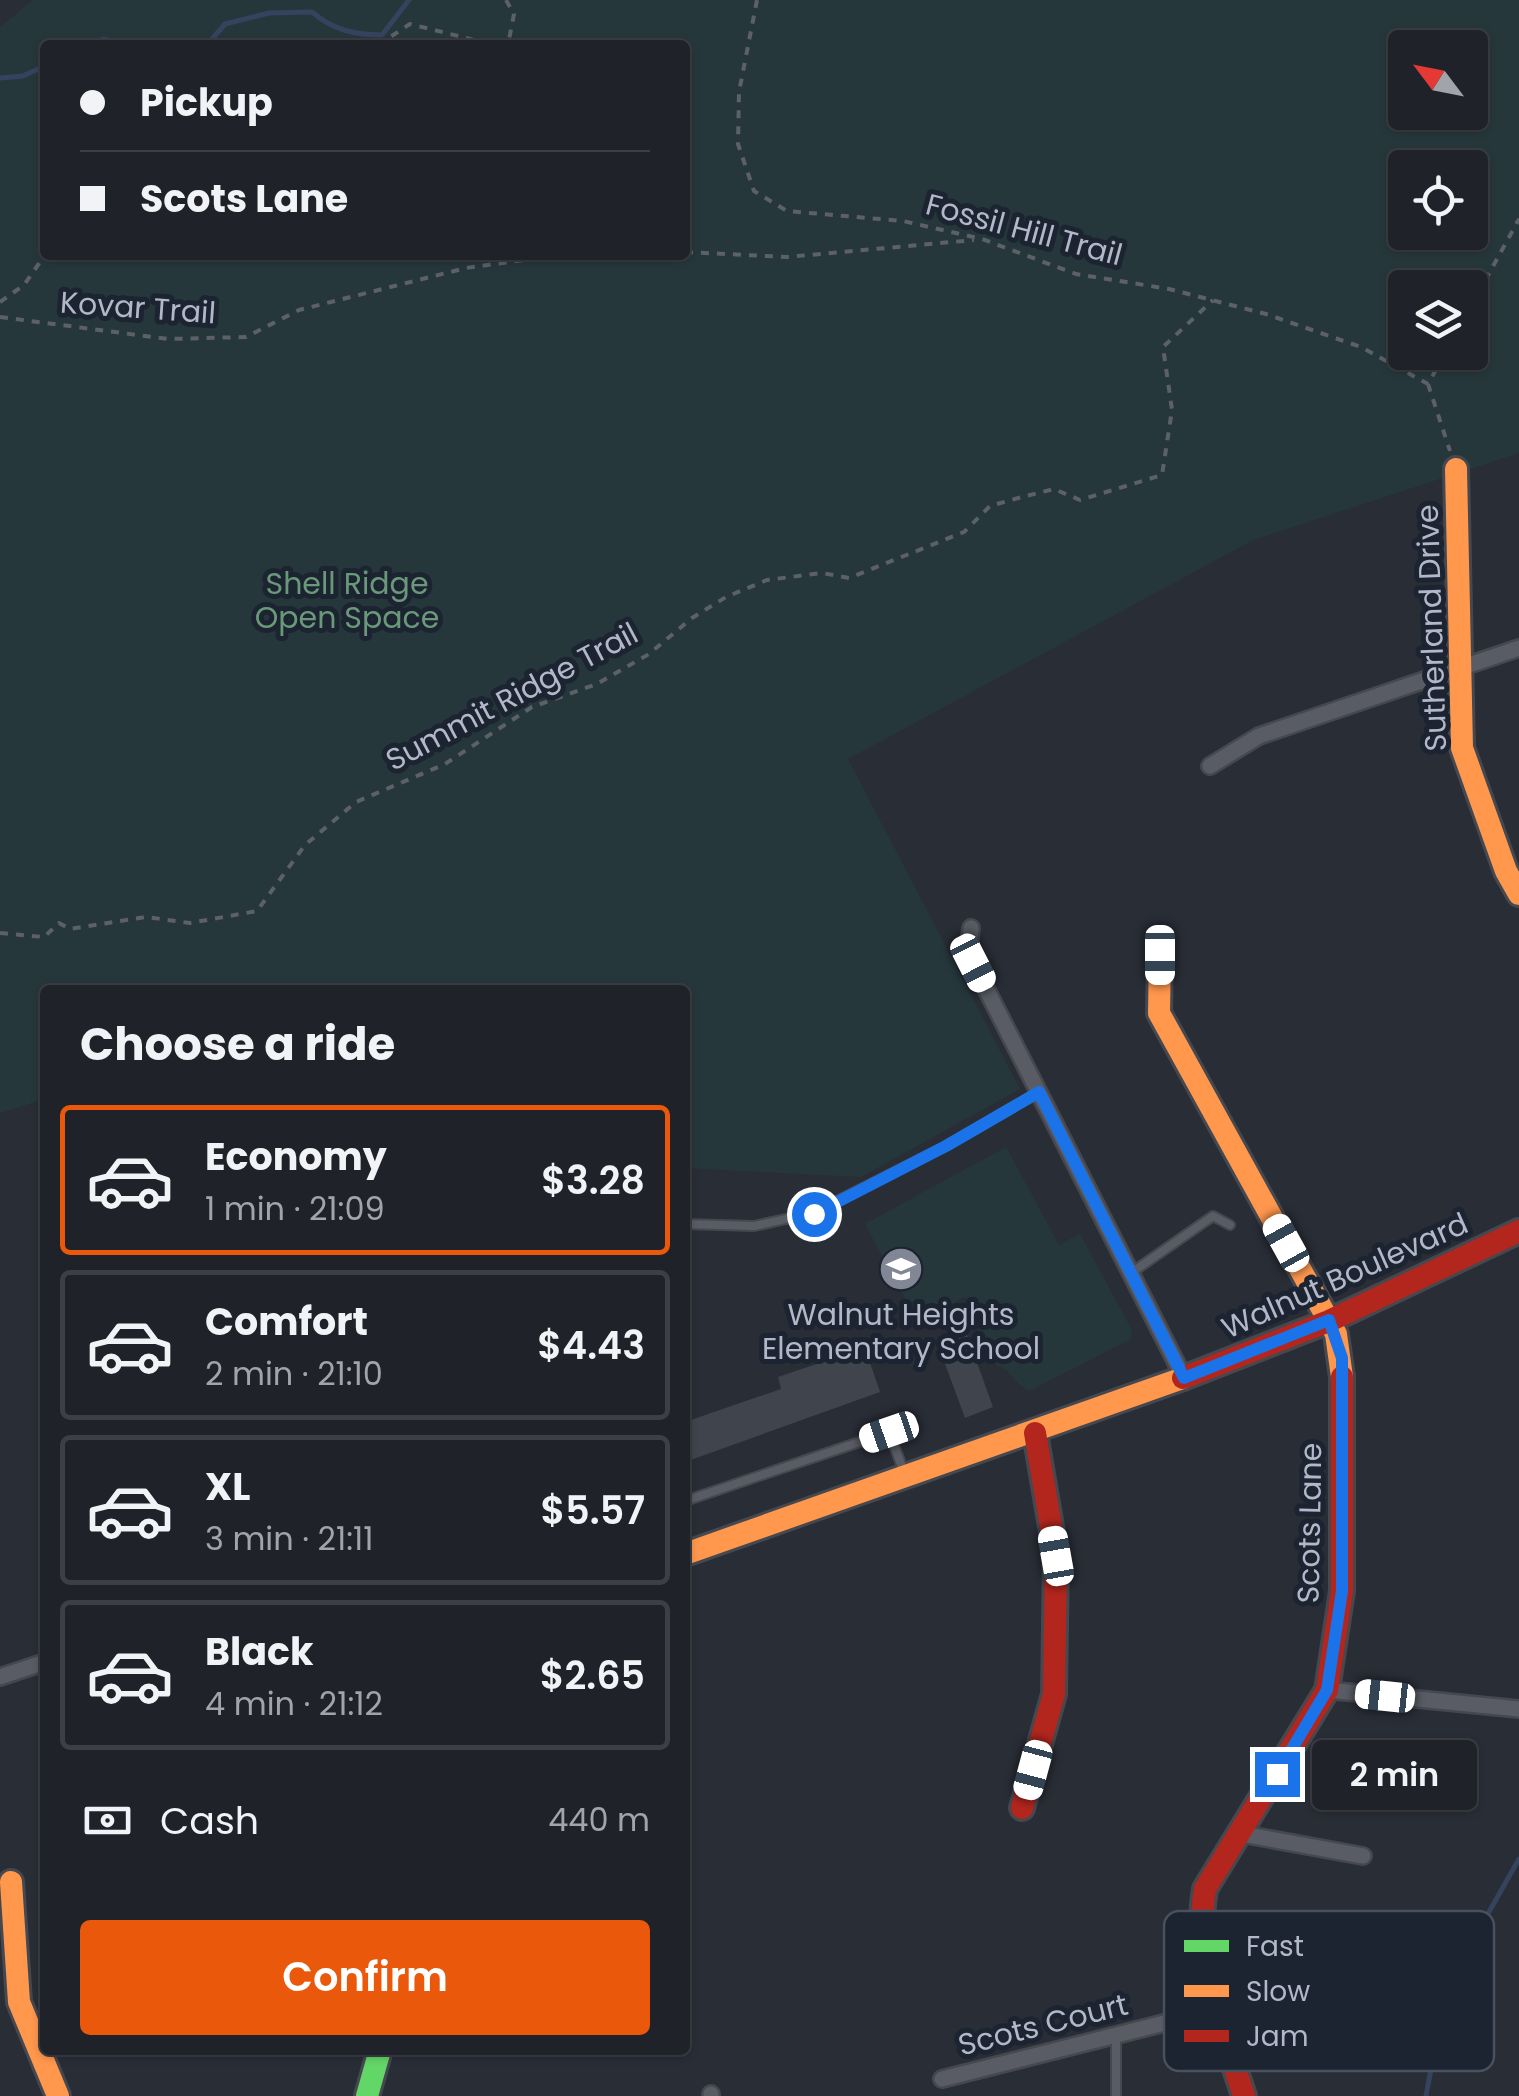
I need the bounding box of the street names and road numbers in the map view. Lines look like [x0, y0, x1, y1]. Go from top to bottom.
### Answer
street label: Fossil Hill Trail [921, 183, 1127, 276]
street label: Kovar Trail [59, 281, 217, 334]
street label: Sutherland Drive [1406, 504, 1457, 752]
street label: Summit Ridge Trail [378, 612, 646, 781]
street label: Walnut Boulevard [1215, 1202, 1475, 1349]
street label: Scots Lane [1287, 1442, 1332, 1604]
street label: Scots Court [954, 1983, 1132, 2066]

